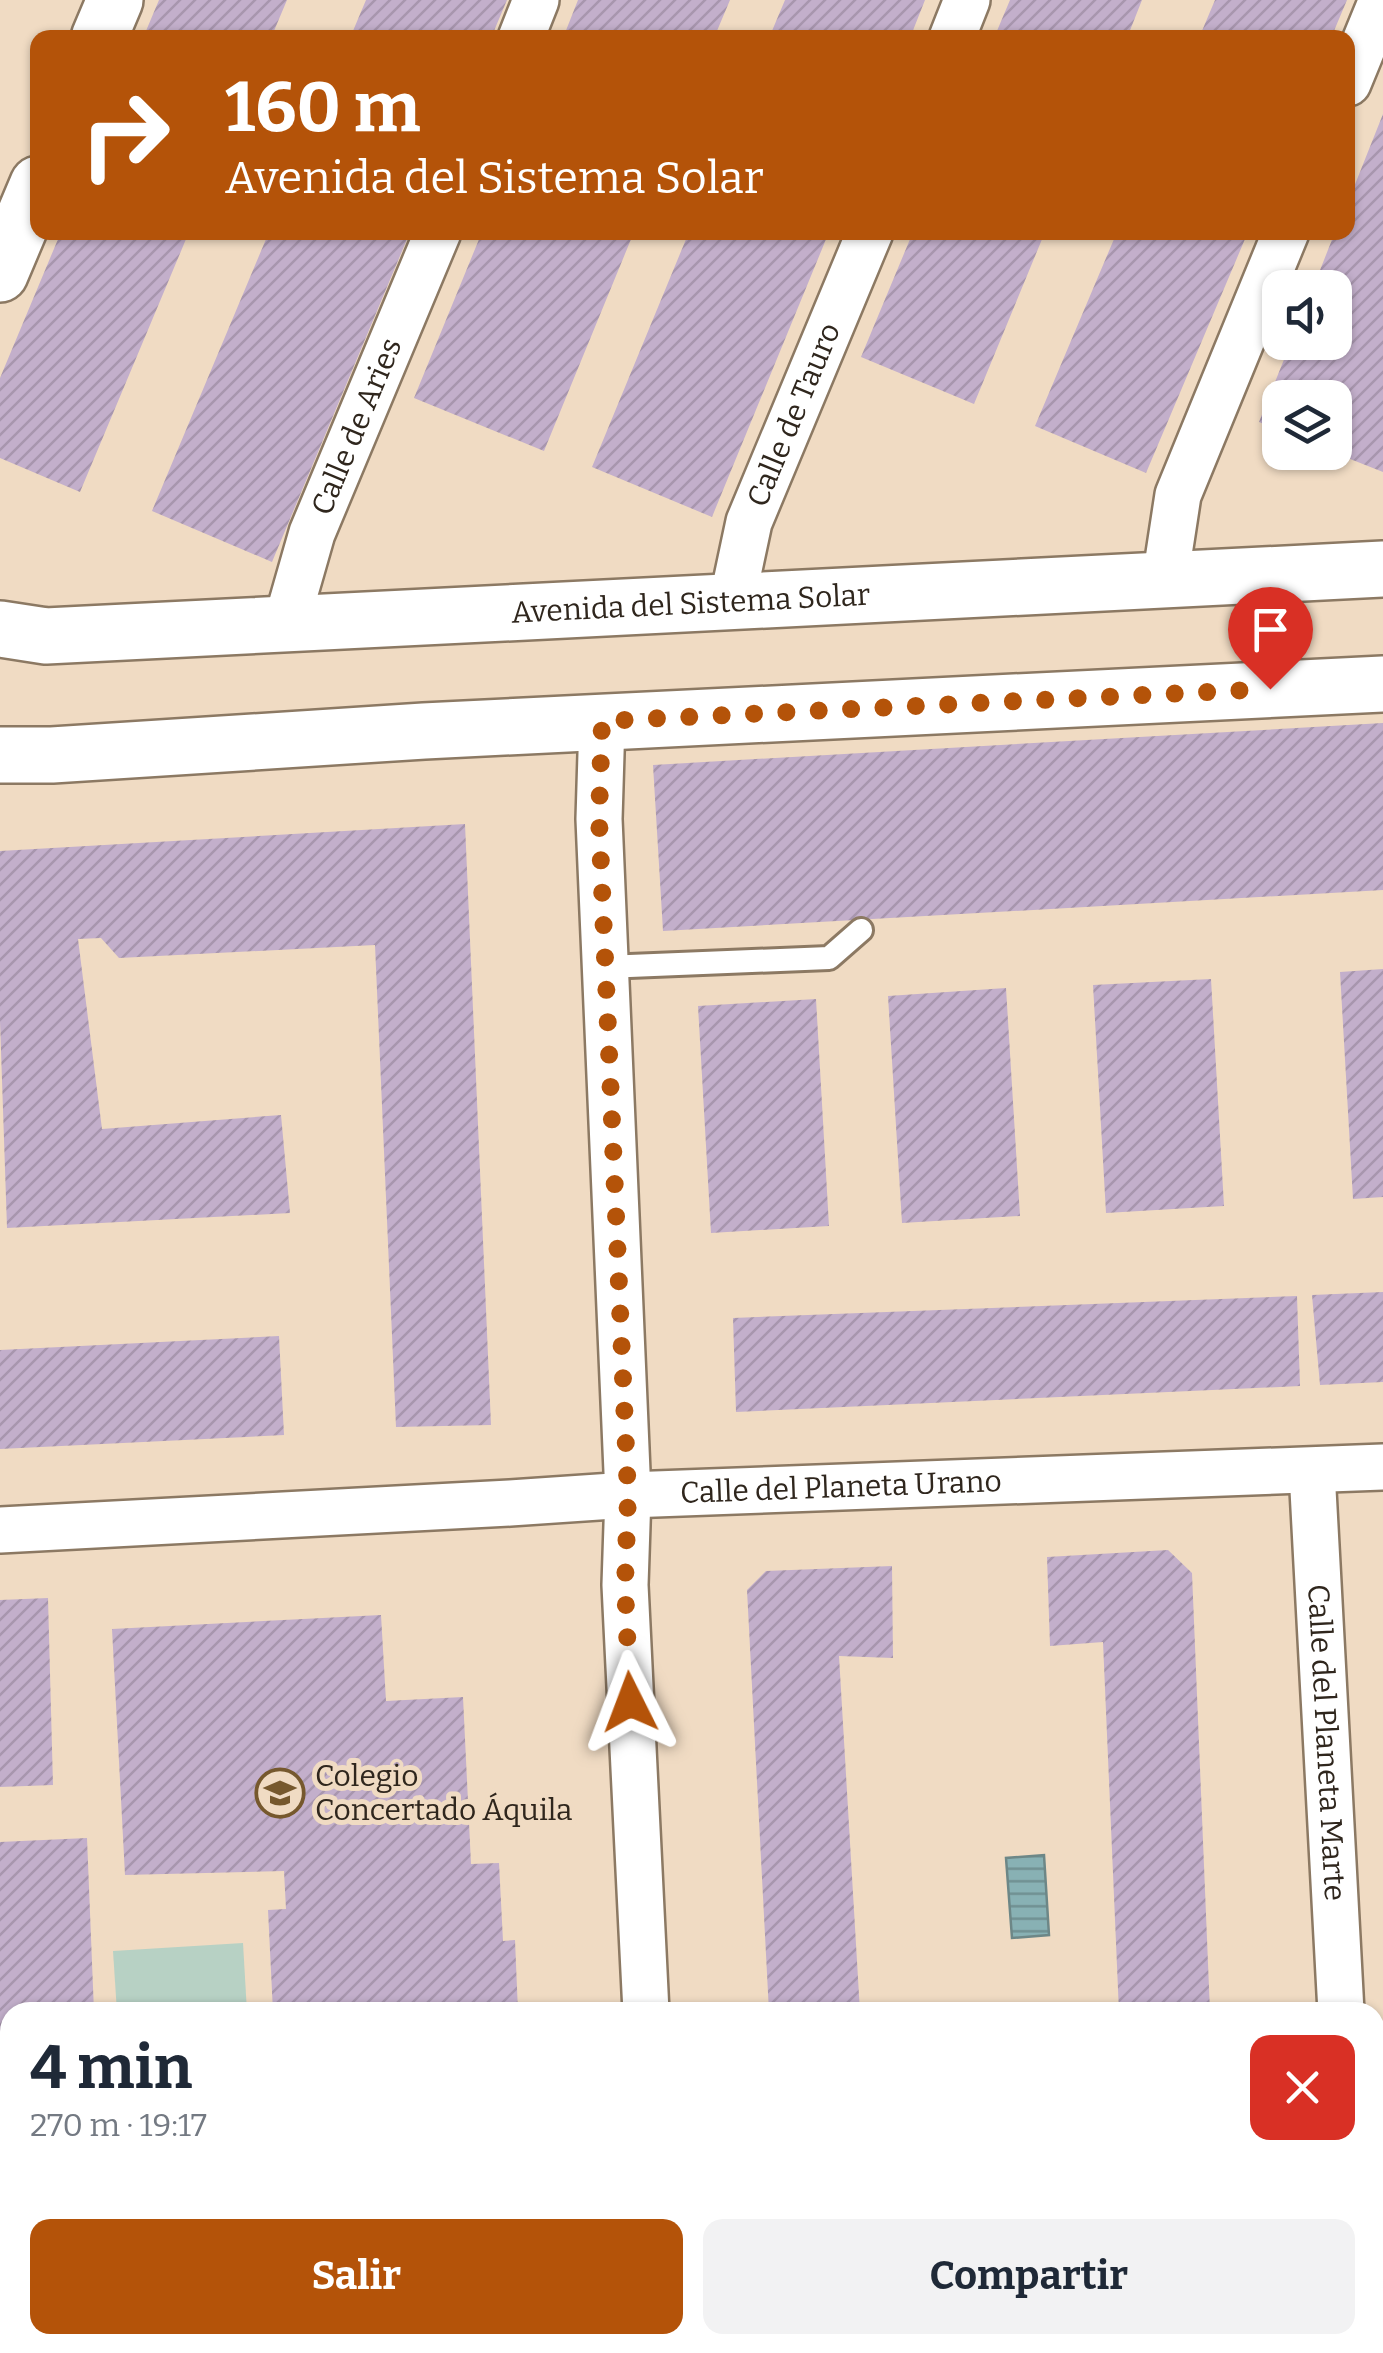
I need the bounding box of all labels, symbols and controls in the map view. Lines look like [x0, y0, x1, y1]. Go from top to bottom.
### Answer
text: 160 m [225, 66, 420, 150]
icon: right [60, 70, 190, 200]
text: Avenida del Sistema Solar [225, 151, 764, 205]
map controls [1262, 270, 1352, 470]
button: sound [1262, 270, 1352, 360]
street label: Calle de Tauro [739, 317, 848, 512]
street label: Calle de Aries [304, 333, 410, 520]
button: layers [1262, 380, 1352, 470]
street label: Avenida del Sistema Solar [510, 577, 871, 631]
pin [1228, 587, 1313, 690]
icon: arrive [1243, 602, 1298, 657]
street label: Calle del Planeta Urano [679, 1463, 1002, 1511]
street label: Calle del Planeta Marte [1300, 1583, 1353, 1902]
position arrow [578, 1650, 682, 1754]
place label: Colegio Concertado Áquila [315, 1758, 573, 1828]
school or university icon: Colegio Concertado Áquila [254, 1767, 306, 1819]
text: 4 min [30, 2032, 192, 2104]
button: close [1250, 2035, 1355, 2140]
text: 270 m · 19:17 [30, 2106, 207, 2144]
button: Salir [30, 2219, 683, 2334]
button: Compartir [703, 2219, 1355, 2334]

